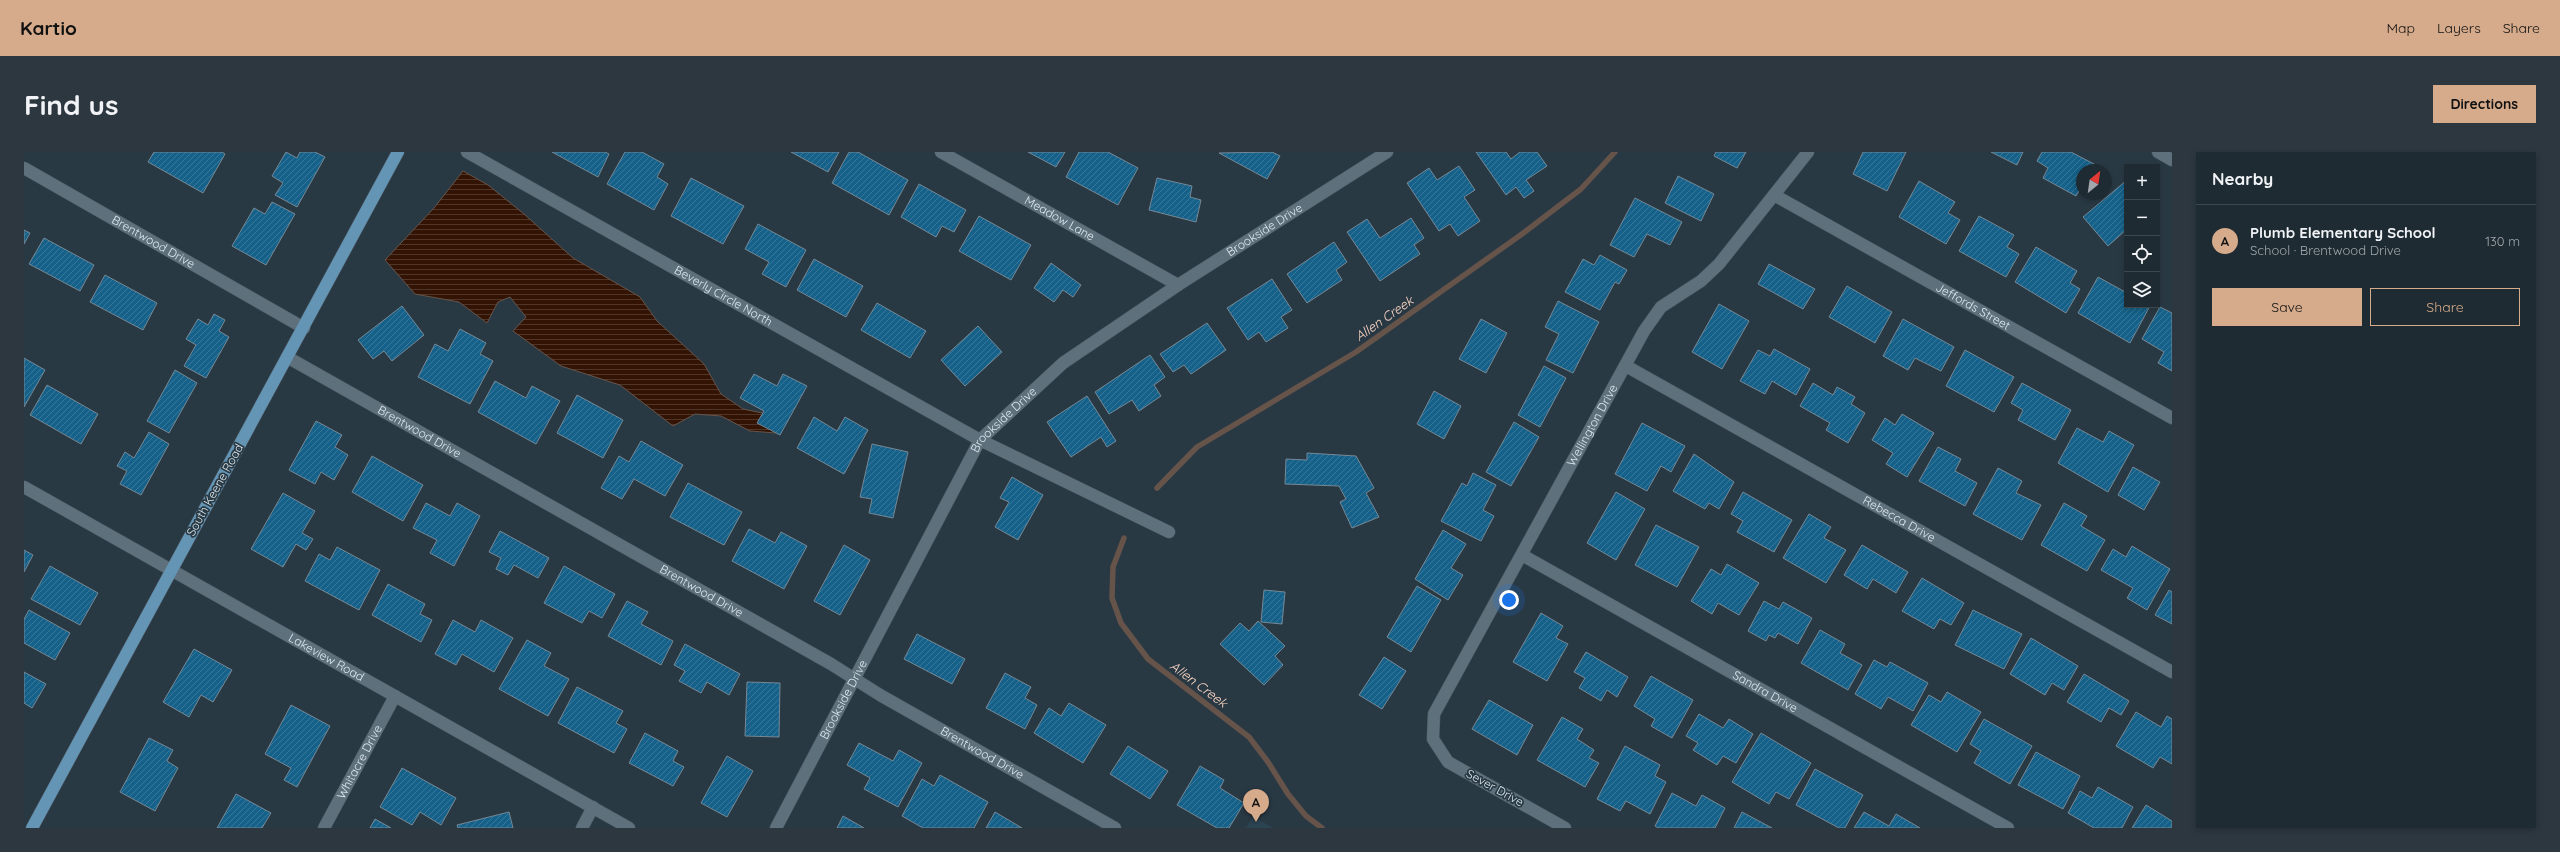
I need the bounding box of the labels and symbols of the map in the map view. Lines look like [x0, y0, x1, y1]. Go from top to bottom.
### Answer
north arrow [2076, 164, 2112, 200]
street label: Meadow Lane [1022, 192, 1098, 244]
street label: Brookside Drive [1223, 200, 1305, 259]
street label: Brentwood Drive [109, 212, 198, 271]
street label: Beverly Circle North [672, 262, 775, 329]
street label: Jeffords Street [1933, 279, 2013, 333]
water label: Allen Creek [1352, 291, 1417, 344]
street label: Wellington Drive [1563, 381, 1620, 469]
street label: Brookside Drive [967, 383, 1039, 455]
street label: Brentwood Drive [375, 402, 464, 461]
street label: South Keene Road [183, 441, 246, 539]
street label: Rebecca Drive [1860, 492, 1938, 545]
street label: Brentwood Drive [657, 561, 746, 620]
your location [1499, 590, 1519, 610]
street label: Lakeview Road [286, 630, 367, 684]
street label: Brookside Drive [816, 657, 870, 742]
water label: Allen Creek [1167, 657, 1232, 711]
street label: Sandra Drive [1730, 667, 1801, 716]
street label: Whitacre Drive [333, 722, 385, 801]
street label: Brentwood Drive [938, 723, 1027, 782]
street label: Sever Drive [1464, 766, 1527, 810]
pin: A [1243, 789, 1269, 822]

